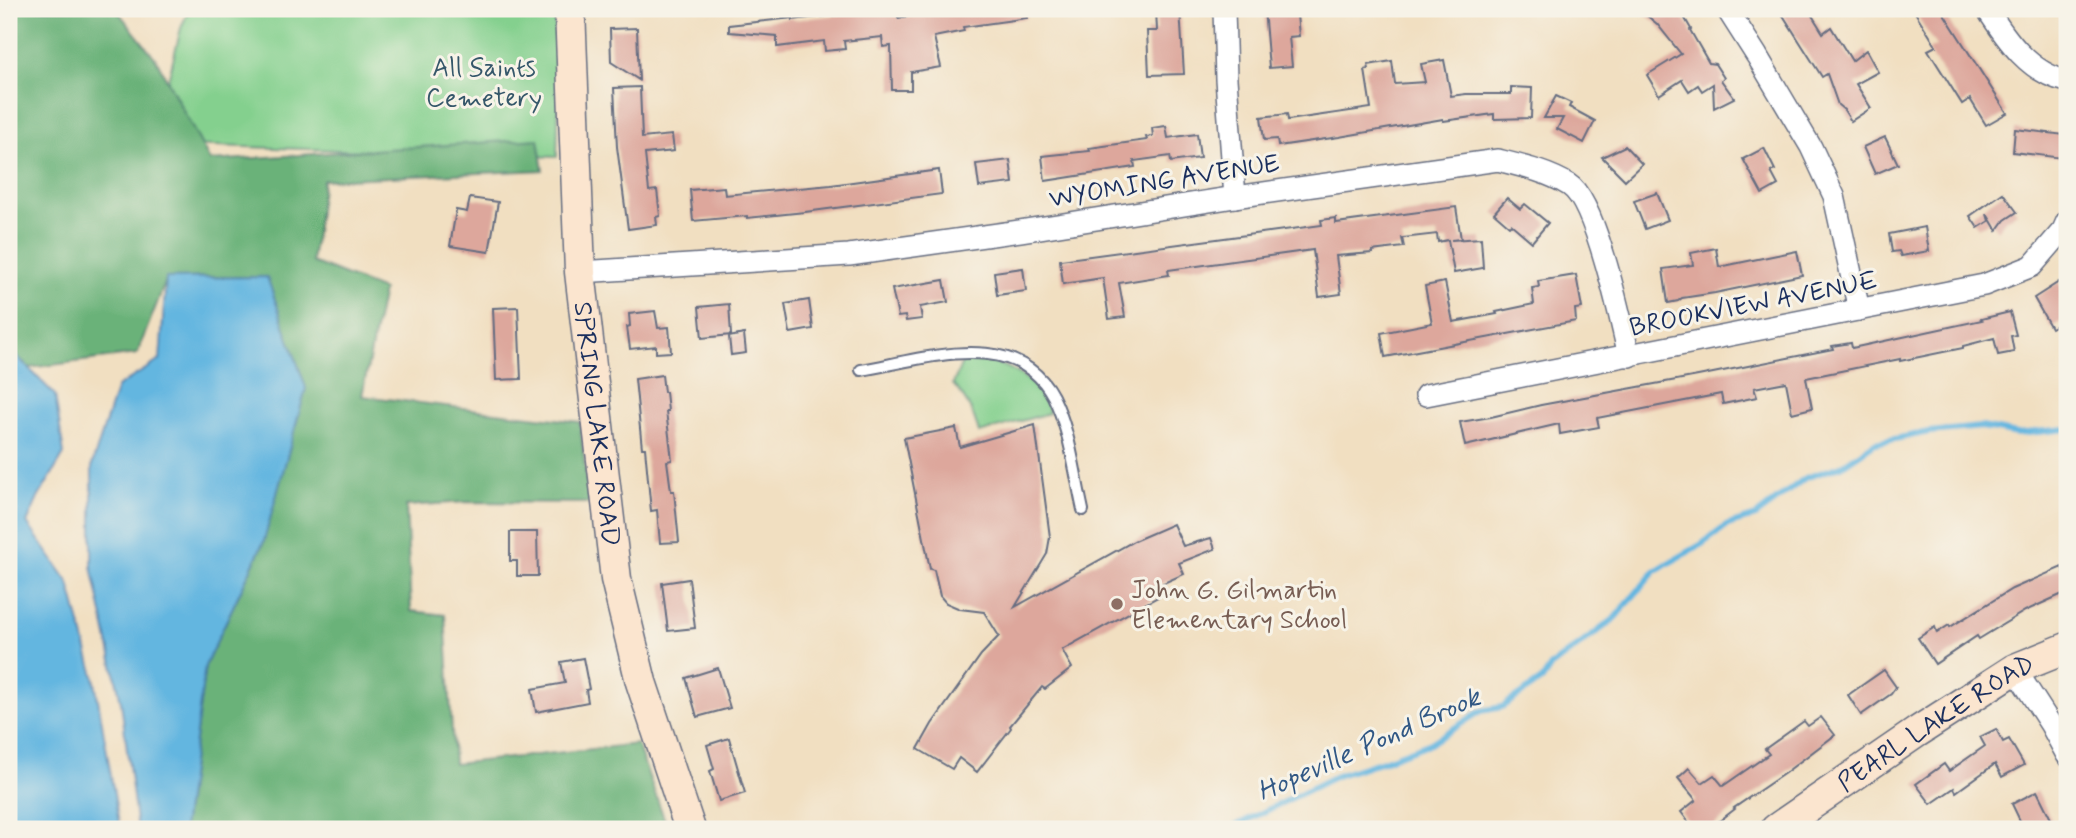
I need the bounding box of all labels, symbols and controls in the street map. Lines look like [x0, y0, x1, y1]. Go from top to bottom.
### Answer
park label: All Saints Cemetery [426, 52, 542, 116]
street label: WYOMING AVENUE [1047, 147, 1282, 217]
street label: BROOKVIEW AVENUE [1627, 264, 1880, 346]
street label: SPRING LAKE ROAD [565, 300, 627, 548]
place label: John G. Gilmartin Elementary School [1131, 574, 1347, 638]
marker: John G. Gilmartin Elementary School [1109, 596, 1125, 612]
street label: PEARL LAKE ROAD [1831, 648, 2039, 801]
water label: Hopeville Pond Brook [1251, 679, 1488, 811]

